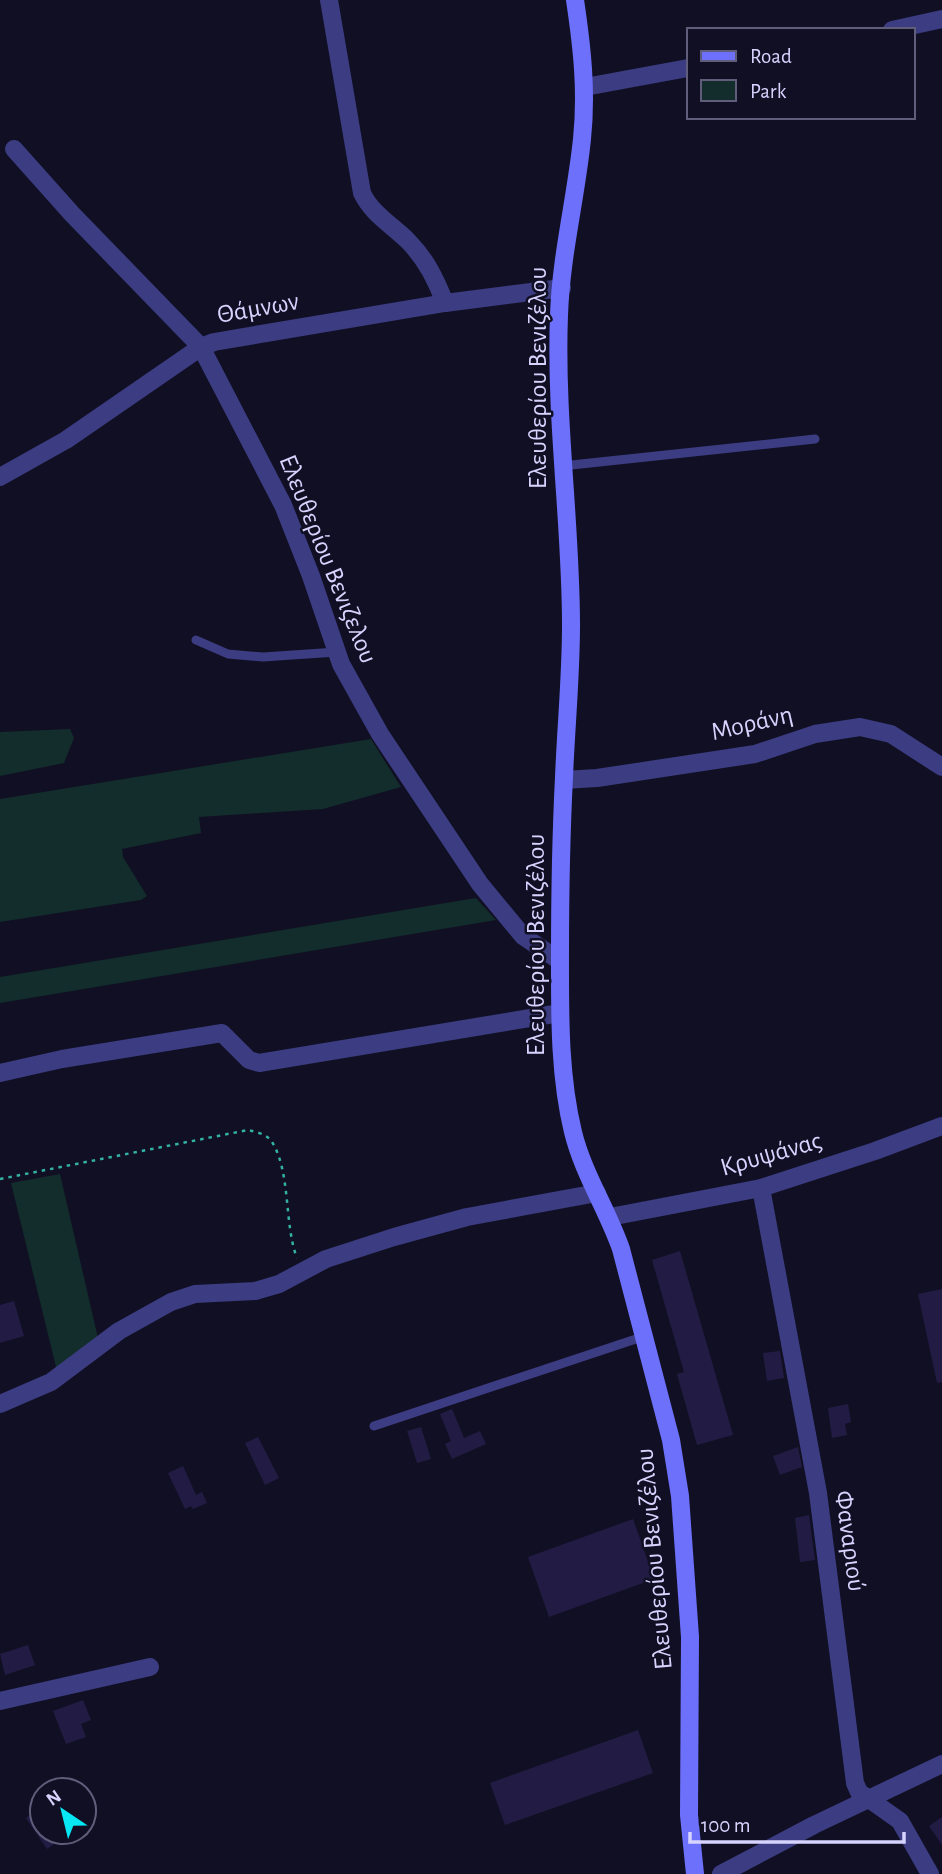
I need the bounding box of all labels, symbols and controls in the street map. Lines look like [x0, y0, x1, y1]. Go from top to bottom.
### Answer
legend [687, 28, 914, 119]
text: Road [750, 46, 792, 67]
text: Park [750, 81, 787, 102]
street label: Ελευθερίου Βενιζέλου [525, 267, 551, 489]
street label: Θάμνων [215, 288, 301, 328]
street label: Ελευθερίου Βενιζελου [274, 451, 382, 667]
street label: Μοράνη [709, 701, 795, 745]
street label: Ελευθερίου Βενιζέλου [523, 834, 549, 1056]
street label: Κρυψάνας [717, 1127, 825, 1181]
street label: Ελευθερίου Βενιζέλου [631, 1447, 677, 1671]
street label: Φαναριού [830, 1489, 870, 1593]
north arrow [28, 1776, 98, 1846]
text: N [43, 1787, 65, 1810]
scale bar [690, 1800, 904, 1844]
text: 100 m [701, 1815, 751, 1836]

